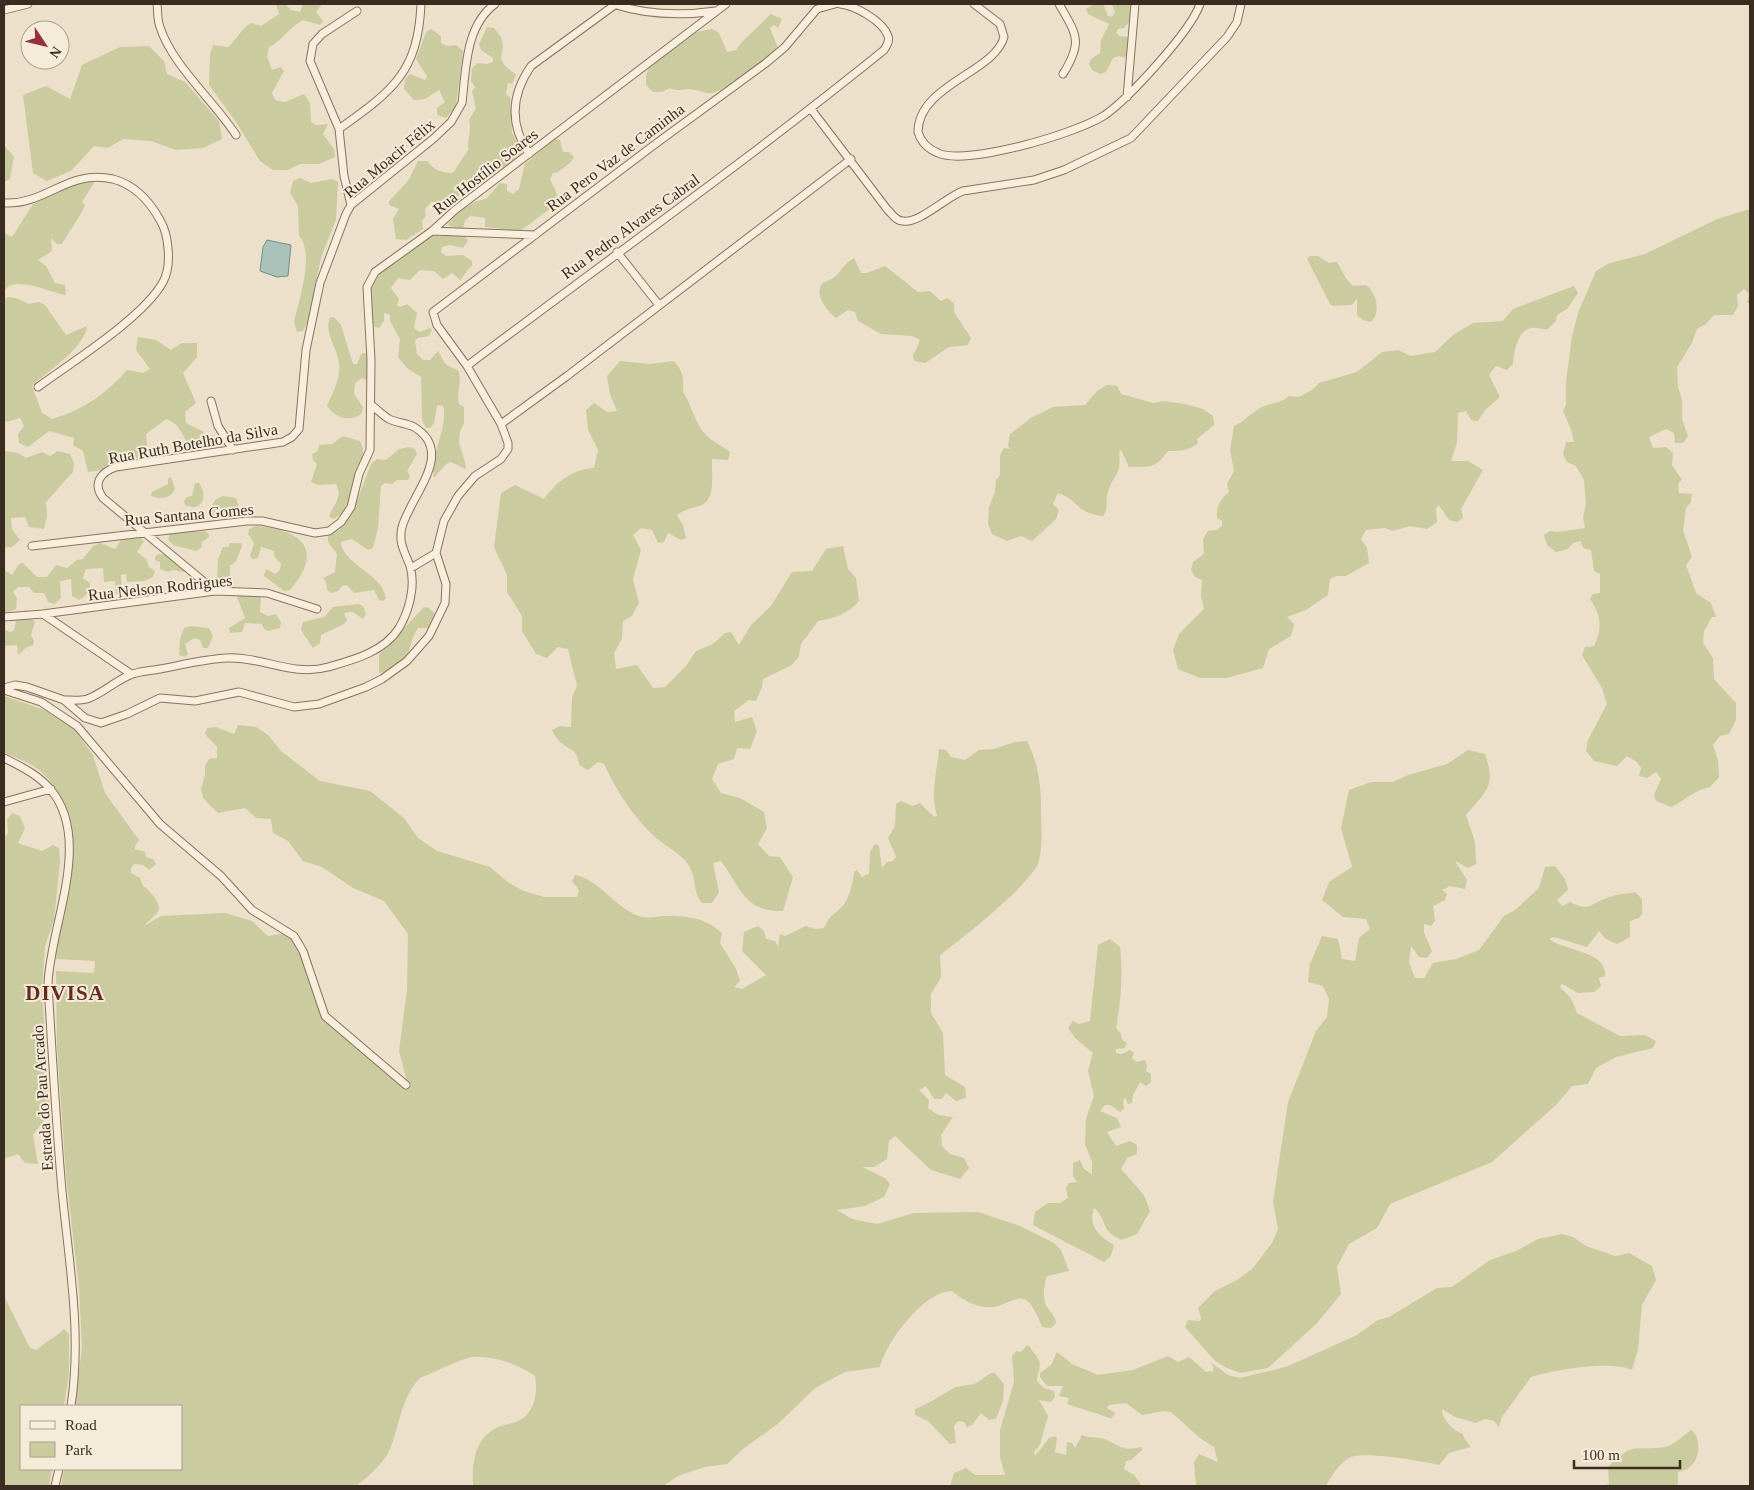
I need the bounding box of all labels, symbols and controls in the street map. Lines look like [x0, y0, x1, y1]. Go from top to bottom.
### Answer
north arrow [20, 20, 70, 70]
text: N [46, 44, 64, 61]
street label: Rua Pero Vaz de Caminha [543, 100, 687, 215]
street label: Rua Moacir Félix [341, 116, 438, 201]
street label: Rua Hostílio Soares [430, 125, 541, 217]
street label: Rua Pedro Alvares Cabral [558, 170, 703, 282]
street label: Rua Ruth Botelho da Silva [107, 420, 279, 467]
street label: Rua Santana Gomes [124, 500, 254, 529]
street label: Rua Nelson Rodrigues [87, 571, 233, 605]
district label: DIVISA [25, 981, 105, 1005]
street label: Estrada do Pau Arcado [29, 1024, 56, 1171]
legend [20, 1405, 182, 1470]
text: Road [65, 1417, 97, 1433]
scale bar [1574, 1438, 1680, 1470]
text: Park [65, 1442, 93, 1458]
text: 100 m [1582, 1447, 1620, 1463]

